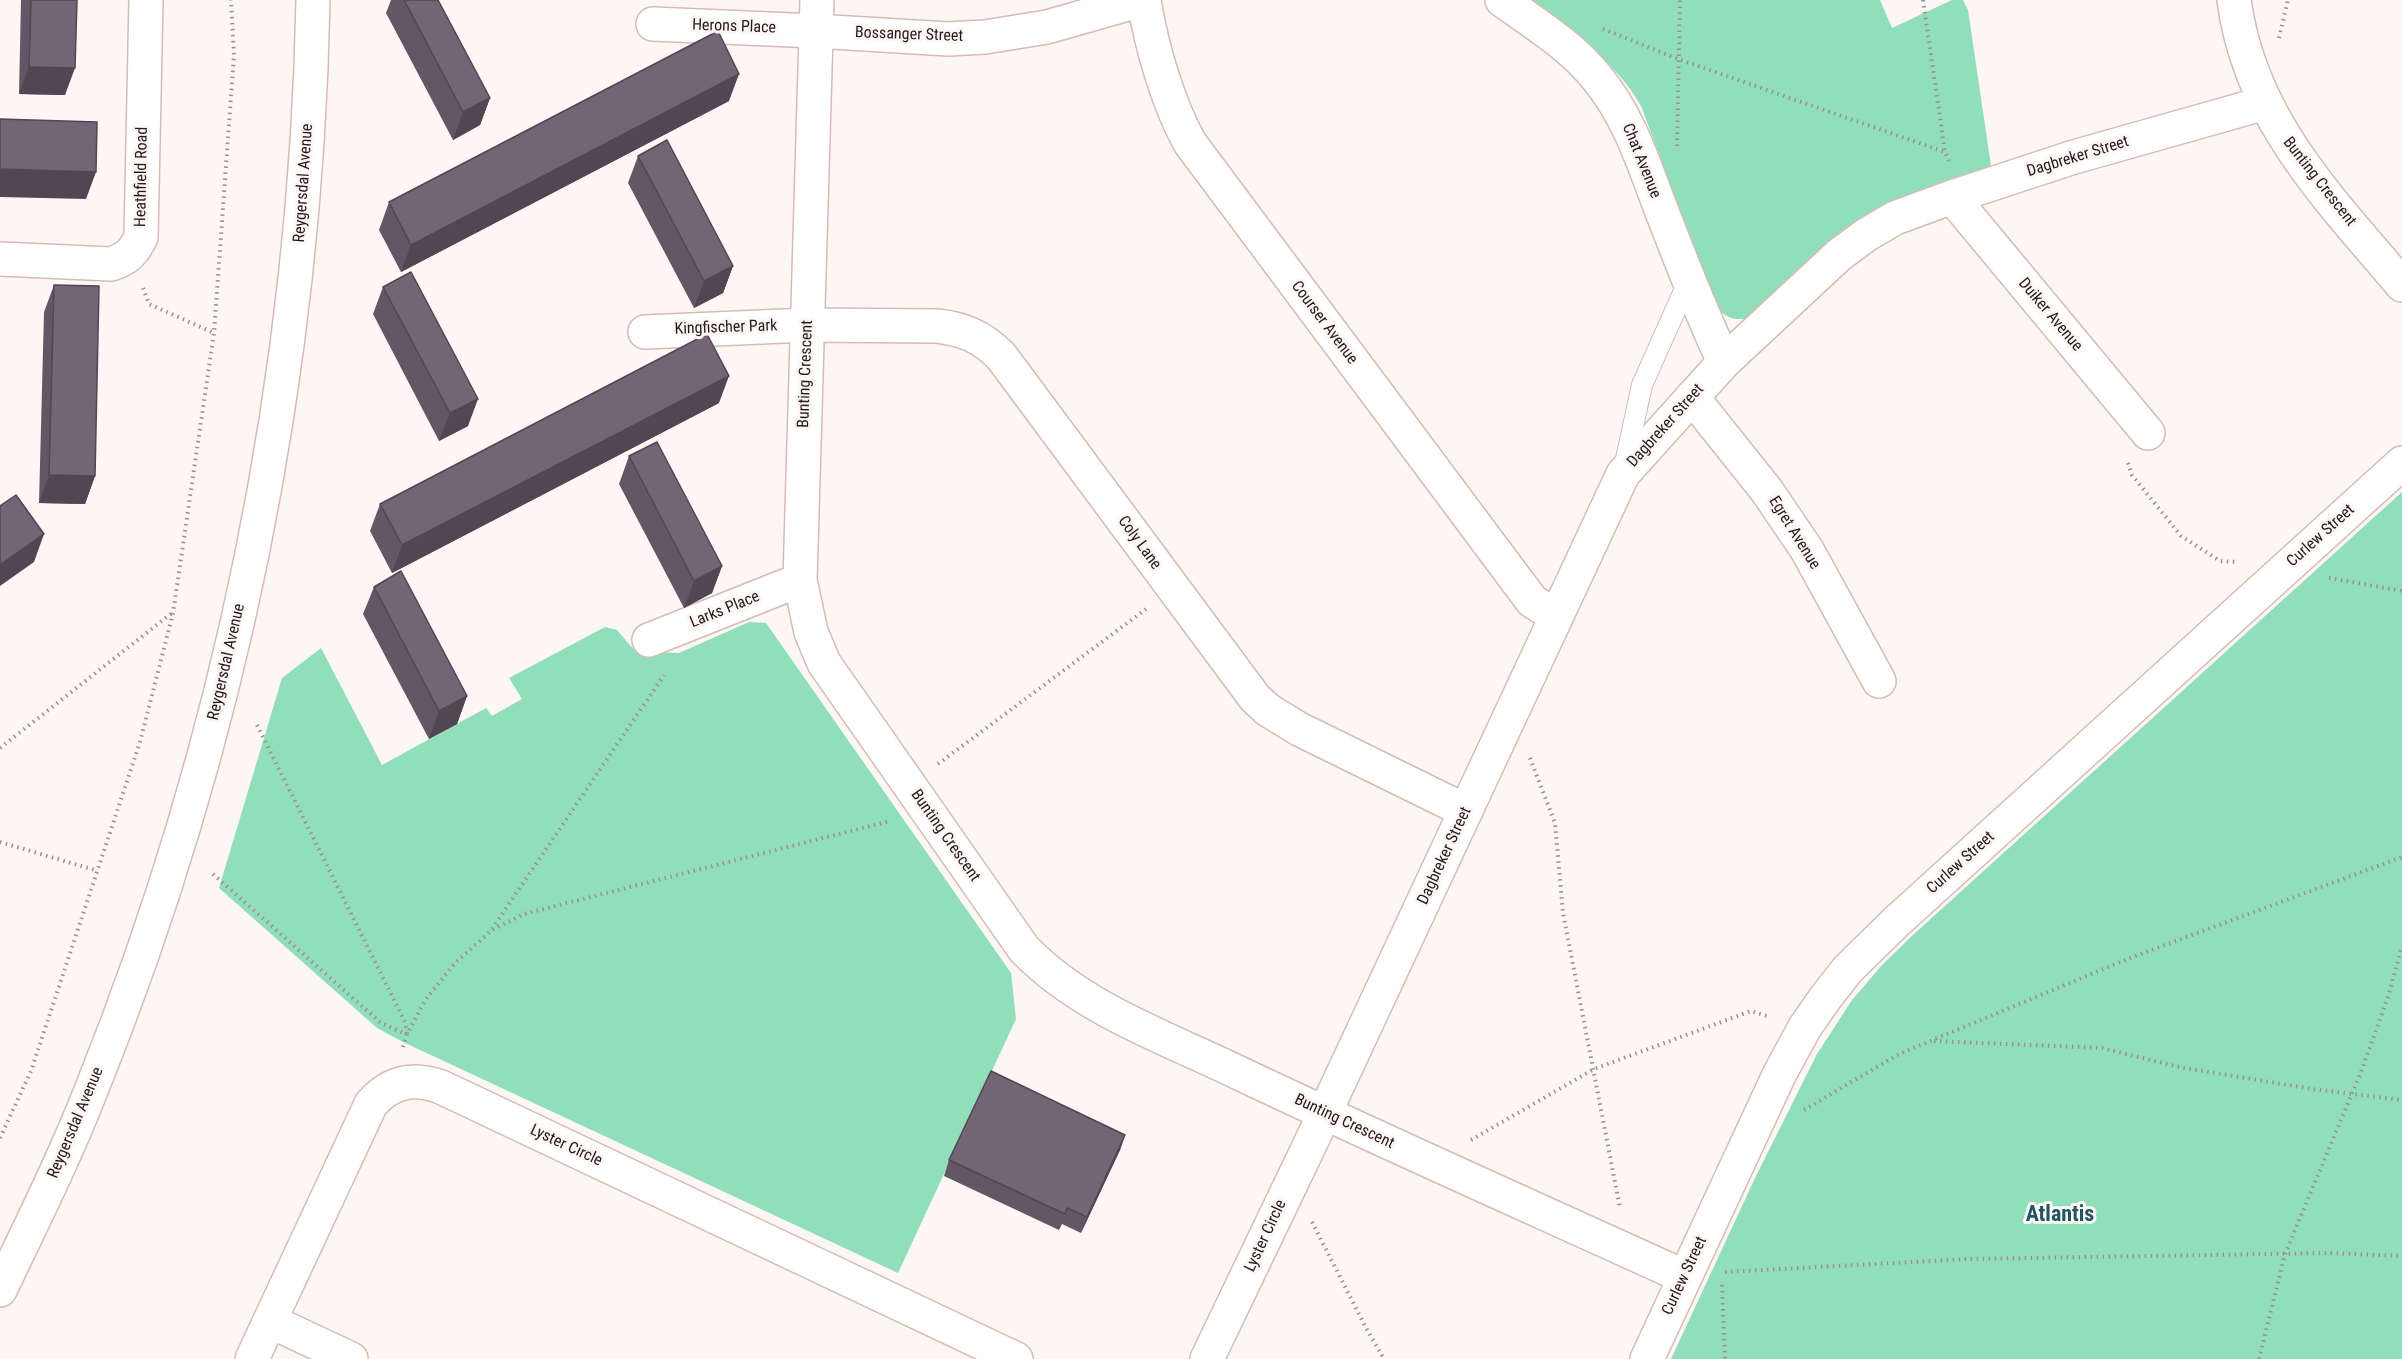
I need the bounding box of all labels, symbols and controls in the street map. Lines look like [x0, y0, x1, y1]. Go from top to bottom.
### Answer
street label: Herons Place [692, 16, 776, 38]
street label: Bossanger Street [855, 24, 963, 46]
street label: Chat Avenue [1617, 121, 1665, 201]
street label: Reygersdal Avenue [290, 123, 318, 243]
street label: Heathfield Road [132, 127, 152, 227]
street label: Dagbreker Street [2025, 132, 2131, 182]
street label: Bunting Crescent [2278, 134, 2360, 230]
street label: Duiker Avenue [2014, 274, 2086, 356]
street label: Courser Avenue [1287, 278, 1361, 368]
street label: Kingfischer Park [674, 317, 778, 339]
street label: Bunting Crescent [795, 320, 817, 428]
street label: Dagbreker Street [1624, 380, 1708, 472]
street label: Egret Avenue [1764, 493, 1824, 573]
street label: Curlew Street [2283, 501, 2359, 571]
street label: Coly Lane [1113, 512, 1165, 574]
street label: Larks Place [687, 587, 763, 633]
street label: Reygersdal Avenue [204, 602, 250, 722]
street label: Bunting Crescent [906, 786, 984, 886]
street label: Dagbreker Street [1414, 804, 1476, 908]
street label: Curlew Street [1923, 828, 1999, 898]
street label: Reygersdal Avenue [44, 1064, 108, 1182]
street label: Bunting Crescent [1291, 1090, 1397, 1154]
street label: Lyster Circle [527, 1121, 605, 1171]
street label: Lyster Circle [1241, 1197, 1291, 1275]
district label: Atlantis [2026, 1202, 2094, 1228]
street label: Curlew Street [1658, 1234, 1712, 1318]

